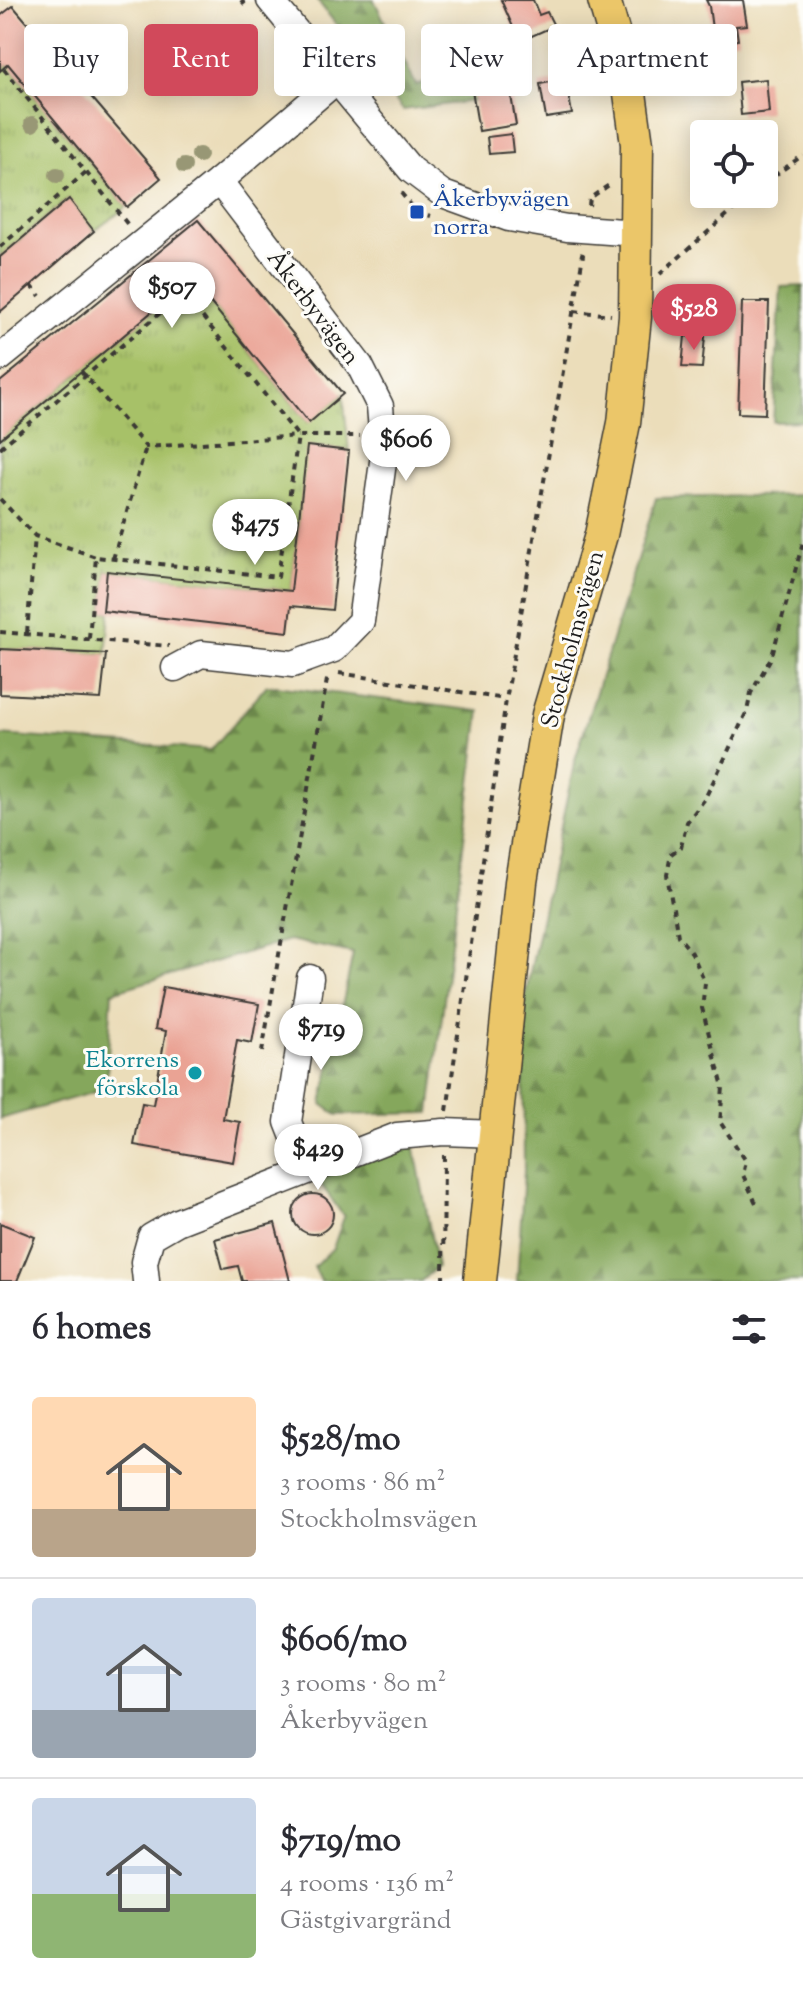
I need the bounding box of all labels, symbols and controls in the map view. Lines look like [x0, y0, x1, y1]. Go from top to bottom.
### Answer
chip: Buy [24, 24, 128, 96]
chip: Rent [144, 24, 258, 96]
chip: Filters [274, 24, 405, 96]
chip: New [421, 24, 532, 96]
chip: Apartment [548, 24, 737, 96]
map controls [690, 120, 778, 208]
button: locate [690, 120, 778, 208]
place label: Åkerbyvägen norra [433, 183, 570, 245]
marker: Åkerbyvägen norra [408, 203, 426, 221]
street label: Åkerbyvägen [258, 243, 367, 373]
pin: $507 [125, 262, 219, 330]
text: $507 [147, 269, 197, 306]
pin: $528 [647, 284, 741, 352]
text: $528 [670, 291, 718, 328]
pin: $606 [359, 415, 453, 483]
text: $606 [379, 422, 433, 459]
pin: $475 [208, 499, 302, 567]
text: $475 [231, 506, 279, 543]
street label: Stockholmsvägen [534, 547, 614, 732]
pin: $719 [274, 1004, 368, 1072]
text: $719 [297, 1011, 345, 1048]
place label: Ekorrens förskola [85, 1044, 179, 1106]
marker: Ekorrens förskola [186, 1064, 204, 1082]
pin: $429 [271, 1124, 365, 1192]
text: $429 [292, 1131, 344, 1168]
text: 6 homes [32, 1305, 151, 1354]
icon: filters [727, 1307, 771, 1351]
text: $528/mo [280, 1416, 401, 1465]
icon: home [96, 1429, 192, 1525]
text: 3 rooms · 86 m² [280, 1465, 445, 1502]
text: Stockholmsvägen [280, 1502, 478, 1539]
text: $606/mo [280, 1617, 407, 1666]
icon: home [96, 1630, 192, 1726]
text: 3 rooms · 80 m² [280, 1666, 446, 1703]
text: Åkerbyvägen [280, 1703, 428, 1740]
text: $719/mo [280, 1817, 401, 1866]
icon: home [96, 1830, 192, 1926]
text: 4 rooms · 136 m² [280, 1866, 454, 1903]
text: Gästgivargränd [280, 1903, 452, 1940]

